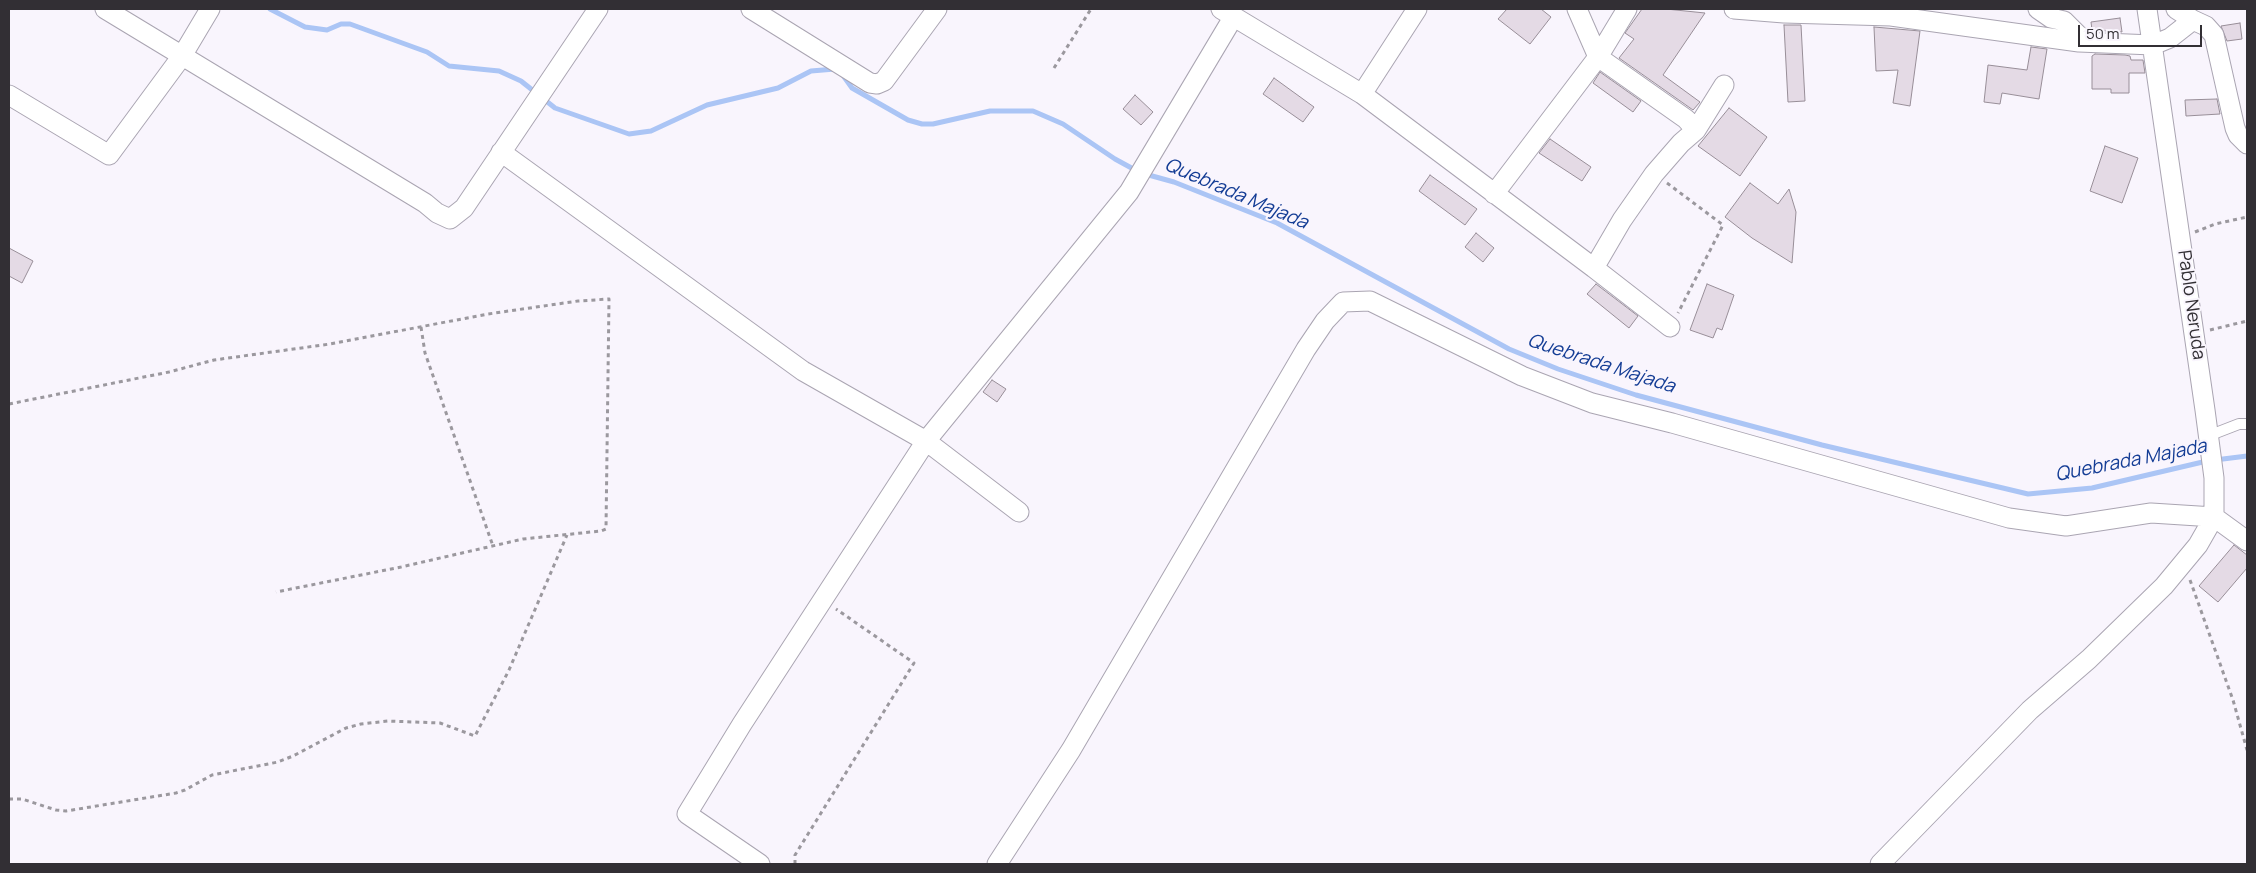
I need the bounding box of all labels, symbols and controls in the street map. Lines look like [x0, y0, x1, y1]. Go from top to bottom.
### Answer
scale bar [2081, 15, 2205, 47]
text: 50 m [2086, 23, 2120, 44]
water label: Quebrada Majada [1161, 153, 1311, 235]
street label: Pablo Neruda [2173, 249, 2209, 361]
water label: Quebrada Majada [1524, 329, 1678, 399]
water label: Quebrada Majada [2053, 435, 2209, 487]

